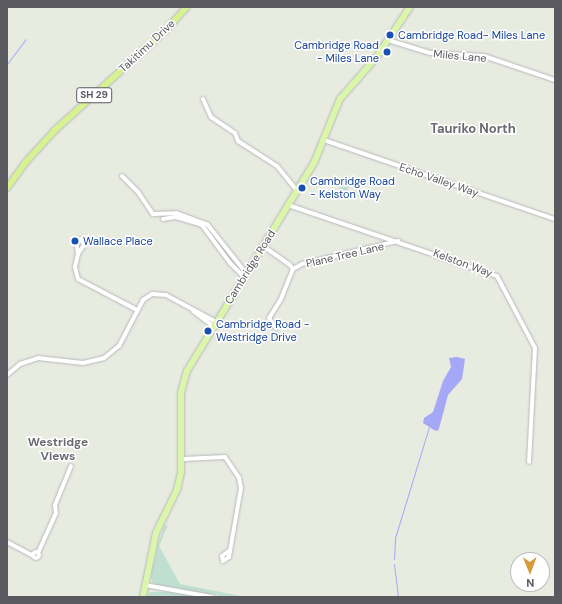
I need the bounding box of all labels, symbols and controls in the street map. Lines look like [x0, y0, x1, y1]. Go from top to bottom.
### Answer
street label: Takitimu Drive [116, 17, 178, 75]
place label: Cambridge Road- Miles Lane [398, 28, 545, 42]
marker: Cambridge Road- Miles Lane [385, 30, 395, 40]
place label: Cambridge Road - Miles Lane [294, 39, 379, 65]
marker: Cambridge Road - Miles Lane [382, 47, 392, 57]
street label: Miles Lane [433, 47, 487, 65]
road number: SH 29 [76, 87, 112, 103]
district label: Tauriko North [430, 121, 516, 137]
street label: Echo Valley Way [398, 160, 480, 200]
place label: Cambridge Road - Kelston Way [310, 175, 395, 201]
marker: Cambridge Road - Kelston Way [297, 183, 307, 193]
street label: Cambridge Road [222, 228, 278, 306]
place label: Wallace Place [83, 234, 153, 248]
marker: Wallace Place [70, 236, 80, 246]
street label: Plane Tree Lane [305, 240, 385, 270]
street label: Kelston Way [432, 246, 494, 280]
place label: Cambridge Road - Westridge Drive [216, 318, 310, 344]
marker: Cambridge Road - Westridge Drive [203, 326, 213, 336]
district label: Westridge Views [28, 436, 88, 464]
north arrow [510, 552, 550, 592]
text: N [526, 576, 534, 590]

